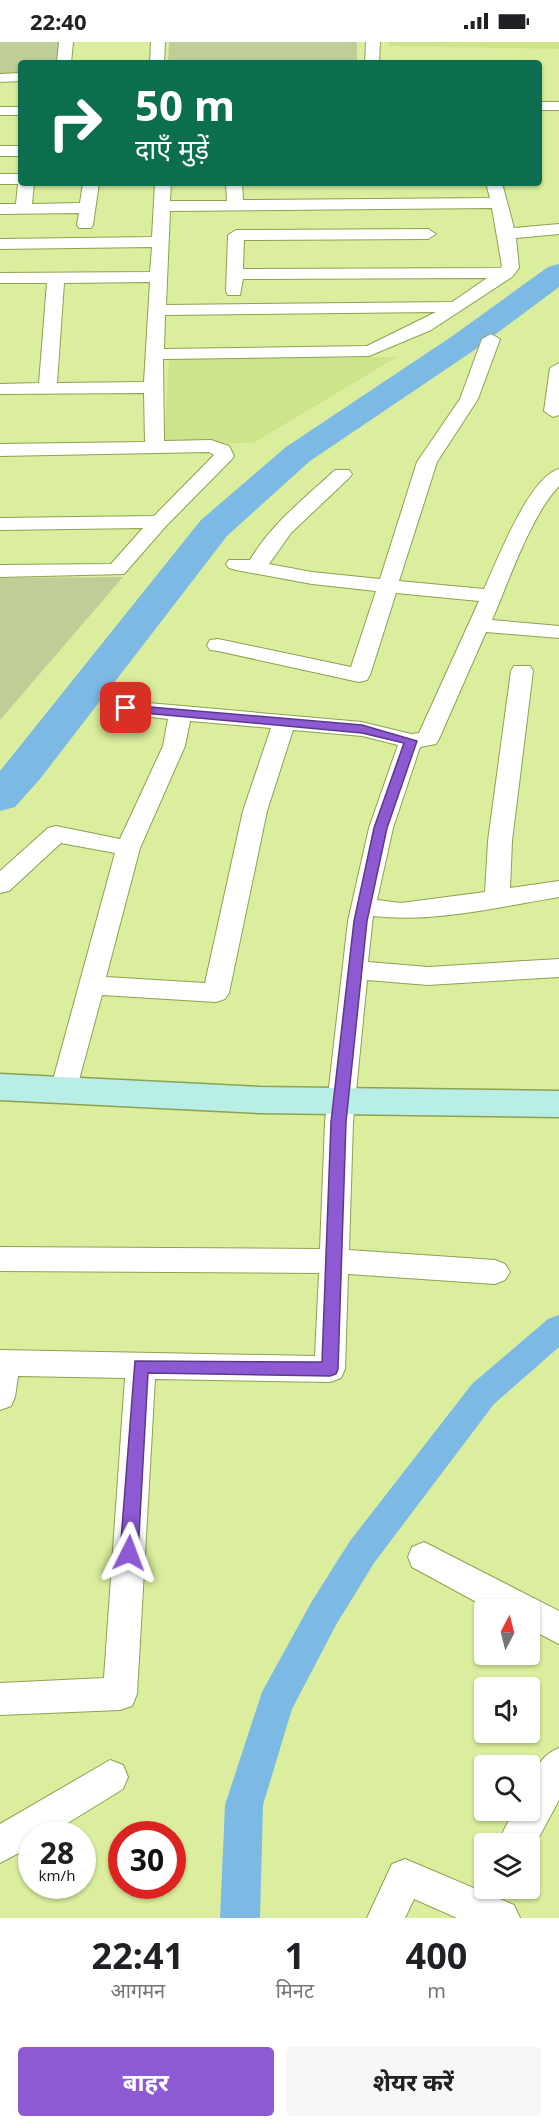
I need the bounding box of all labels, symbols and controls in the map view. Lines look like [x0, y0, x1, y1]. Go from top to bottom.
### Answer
text: 22:40 [30, 6, 87, 36]
text: 50 m [135, 76, 235, 133]
icon: right [36, 84, 114, 162]
text: दाएँ मुड़ें [135, 130, 209, 167]
pin [100, 682, 151, 733]
icon: arrive [109, 691, 142, 724]
position arrow [97, 1521, 161, 1585]
north arrow [474, 1599, 540, 1665]
map controls [474, 1599, 540, 1899]
button: sound [474, 1677, 540, 1743]
button: search [474, 1755, 540, 1821]
speed limit sign: 30 [108, 1821, 186, 1899]
text: 28 [40, 1832, 74, 1873]
button: layers [474, 1833, 540, 1899]
text: km/h [39, 1865, 75, 1885]
text: 22:41 [92, 1931, 184, 1980]
text: 1 [285, 1931, 305, 1980]
text: 400 [406, 1931, 467, 1980]
text: आगमन [110, 1977, 165, 2004]
text: मिनट [276, 1977, 314, 2004]
text: m [427, 1977, 446, 2004]
button: बाहर [18, 2047, 274, 2116]
button: शेयर करें [286, 2047, 541, 2116]

